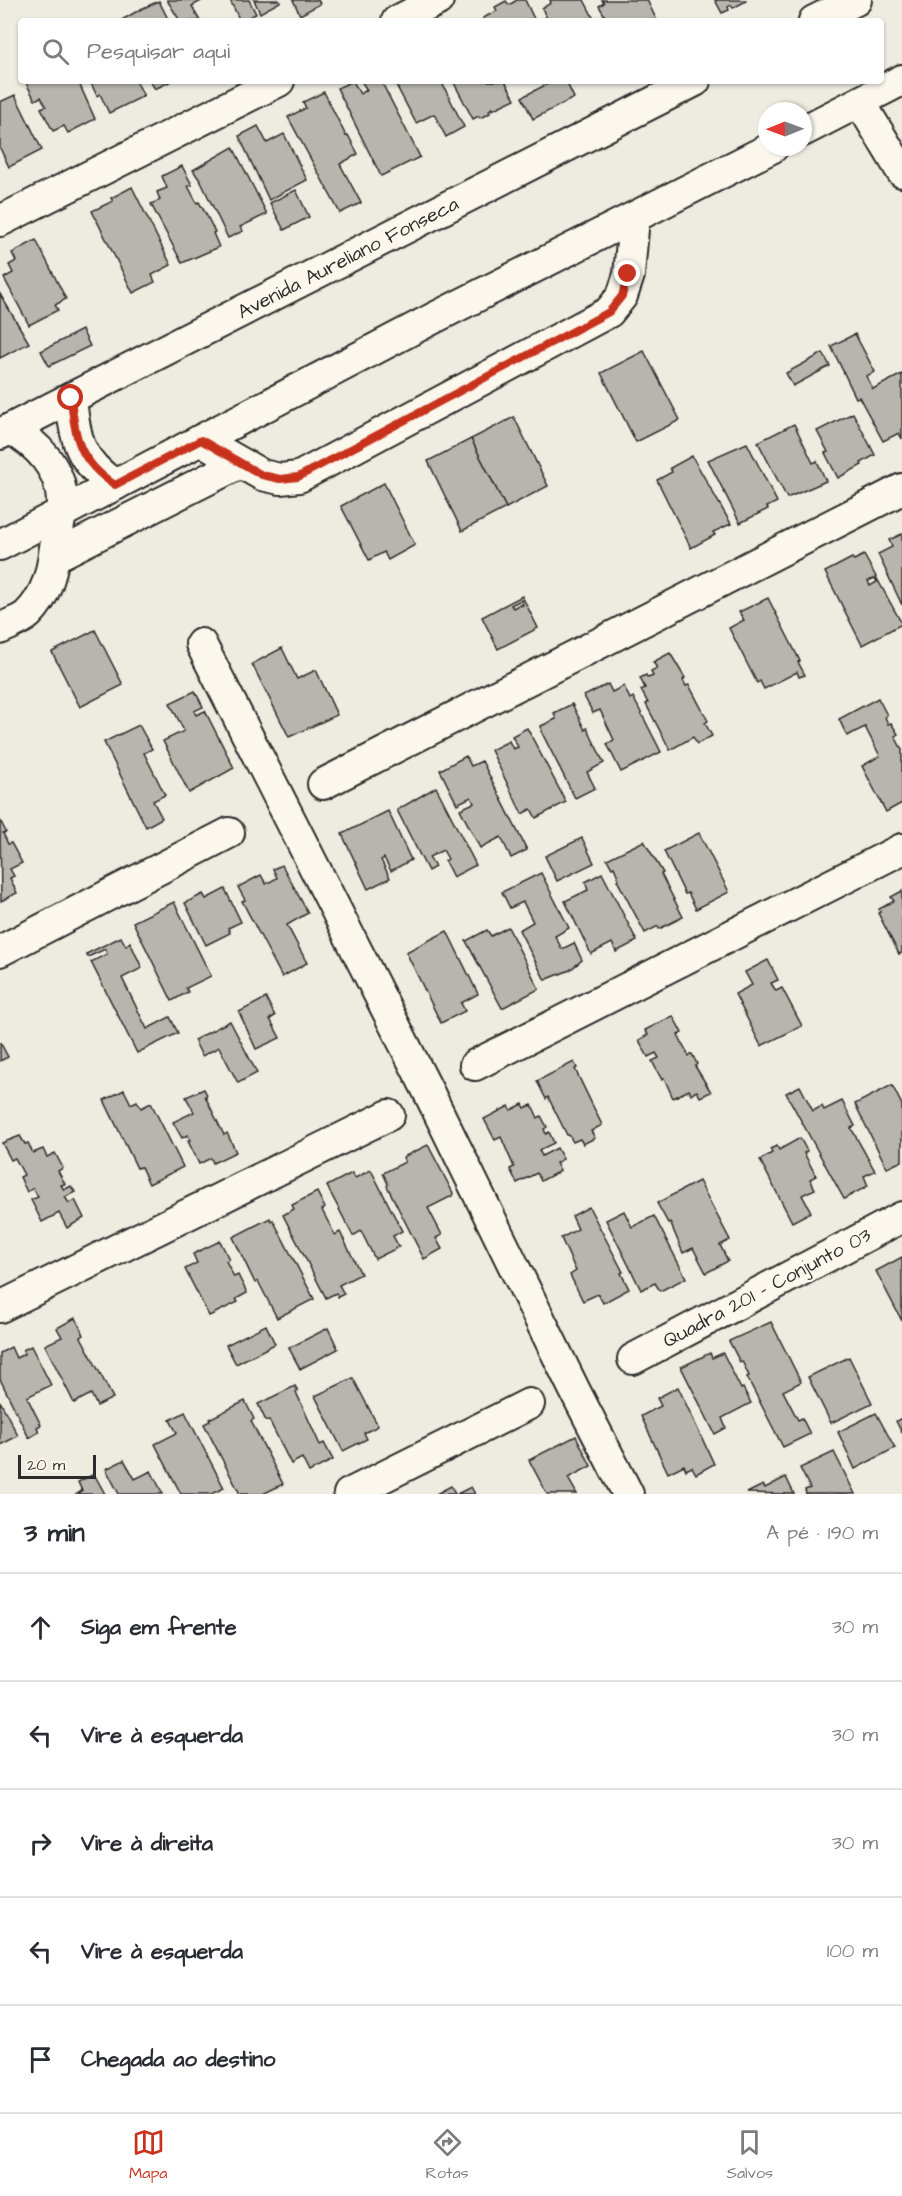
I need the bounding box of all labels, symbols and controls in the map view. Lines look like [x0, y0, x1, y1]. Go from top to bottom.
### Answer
search box [18, 18, 884, 84]
icon: search [39, 35, 72, 68]
text: Pesquisar aqui [87, 36, 230, 67]
north arrow [758, 102, 812, 156]
street label: Avenida Aureliano Fonseca [233, 190, 463, 326]
route end [614, 260, 640, 286]
route start [57, 384, 83, 410]
street label: Quadra 201 - Conjunto 03 [658, 1221, 876, 1355]
scale bar [18, 1452, 96, 1480]
text: 20 m [27, 1454, 65, 1476]
text: 3 min [24, 1515, 85, 1551]
text: A pé · 190 m [766, 1519, 878, 1547]
icon: ahead [24, 1611, 57, 1644]
text: Siga em frente [81, 1612, 237, 1643]
text: 30 m [832, 1613, 878, 1641]
icon: left [24, 1719, 57, 1752]
text: Vire à esquerda [81, 1720, 243, 1751]
text: 30 m [832, 1721, 878, 1749]
icon: right [24, 1827, 57, 1860]
text: Vire à direita [81, 1828, 213, 1859]
text: 30 m [832, 1829, 878, 1857]
icon: left [24, 1935, 57, 1968]
text: Vire à esquerda [81, 1936, 243, 1967]
text: 100 m [827, 1937, 878, 1965]
icon: arrive [24, 2043, 57, 2076]
text: Chegada ao destino [81, 2044, 275, 2075]
tab: Mapa [129, 2126, 167, 2184]
tab: Rotas [426, 2126, 469, 2184]
tab: Salvos [727, 2126, 773, 2184]

